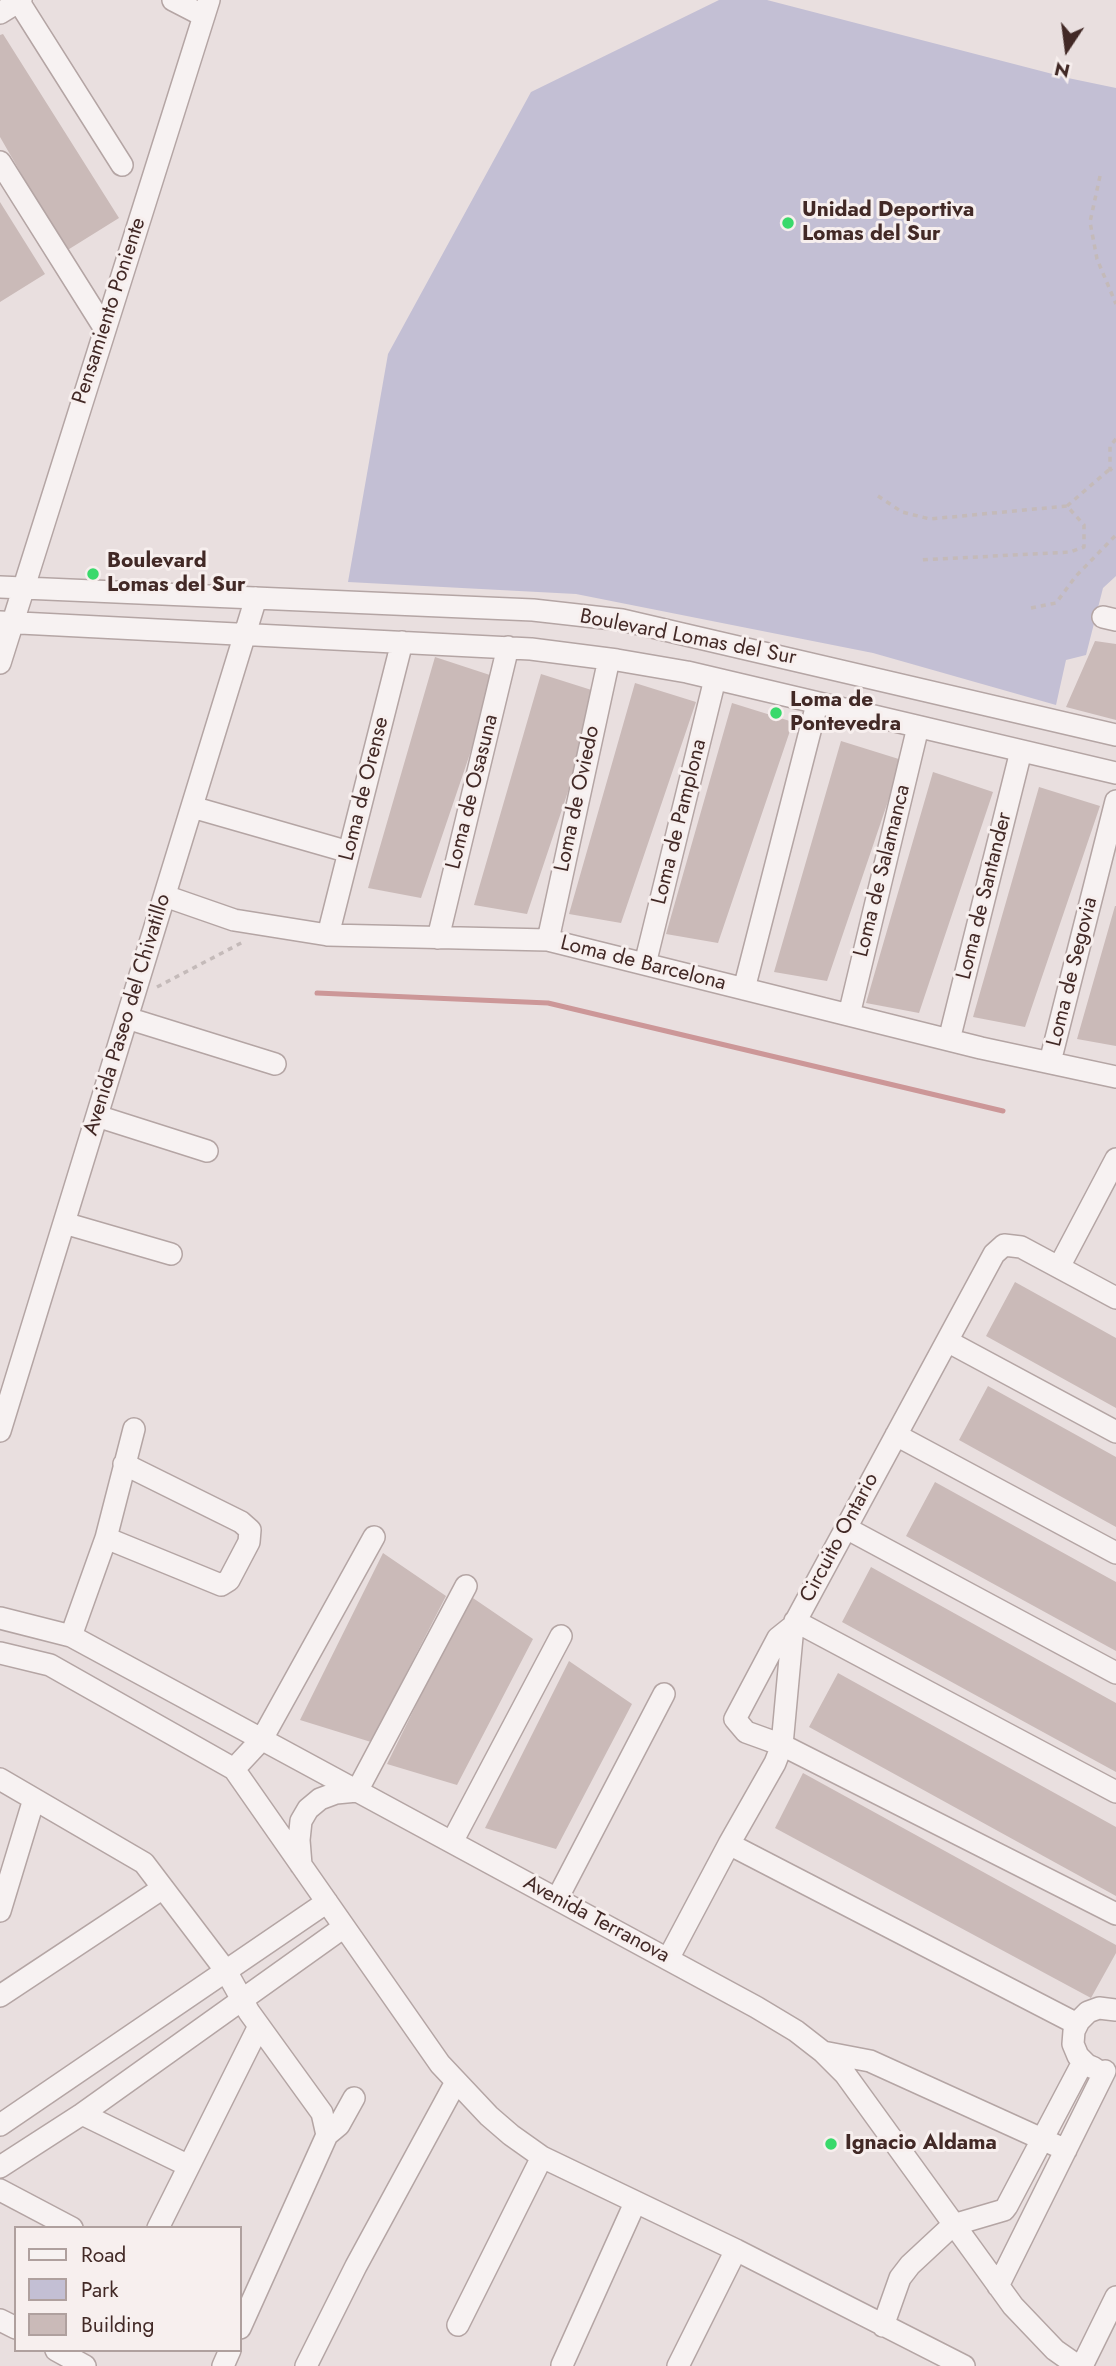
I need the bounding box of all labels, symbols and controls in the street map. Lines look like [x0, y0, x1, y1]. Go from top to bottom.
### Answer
north arrow [1032, 14, 1102, 84]
text: N [1052, 55, 1073, 85]
place label: Unidad Deportiva Lomas del Sur [802, 198, 974, 248]
street label: Pensamiento Poniente [68, 215, 152, 407]
marker: Unidad Deportiva Lomas del Sur [780, 215, 796, 231]
place label: Boulevard Lomas del Sur [107, 549, 246, 599]
marker: Boulevard Lomas del Sur [85, 566, 101, 582]
street label: Boulevard Lomas del Sur [578, 605, 798, 671]
place label: Loma de Pontevedra [790, 688, 901, 738]
marker: Loma de Pontevedra [768, 705, 784, 721]
street label: Loma de Osasuna [442, 712, 504, 872]
street label: Loma de Orense [335, 714, 395, 864]
street label: Loma de Oviedo [550, 724, 606, 874]
street label: Loma de Pamplona [647, 737, 713, 907]
street label: Loma de Salamanca [849, 782, 917, 960]
street label: Loma de Santander [952, 810, 1018, 982]
street label: Avenida Paseo del Chivatillo [79, 891, 177, 1139]
street label: Loma de Segovia [1042, 895, 1104, 1049]
street label: Loma de Barcelona [558, 931, 728, 997]
street label: Circuito Ontario [795, 1469, 885, 1607]
street label: Avenida Terranova [519, 1871, 673, 1969]
place label: Ignacio Aldama [845, 2131, 997, 2157]
marker: Ignacio Aldama [823, 2136, 839, 2152]
legend [14, 2226, 242, 2352]
text: Road [81, 2240, 126, 2270]
text: Park [81, 2275, 118, 2305]
text: Building [81, 2310, 154, 2340]

